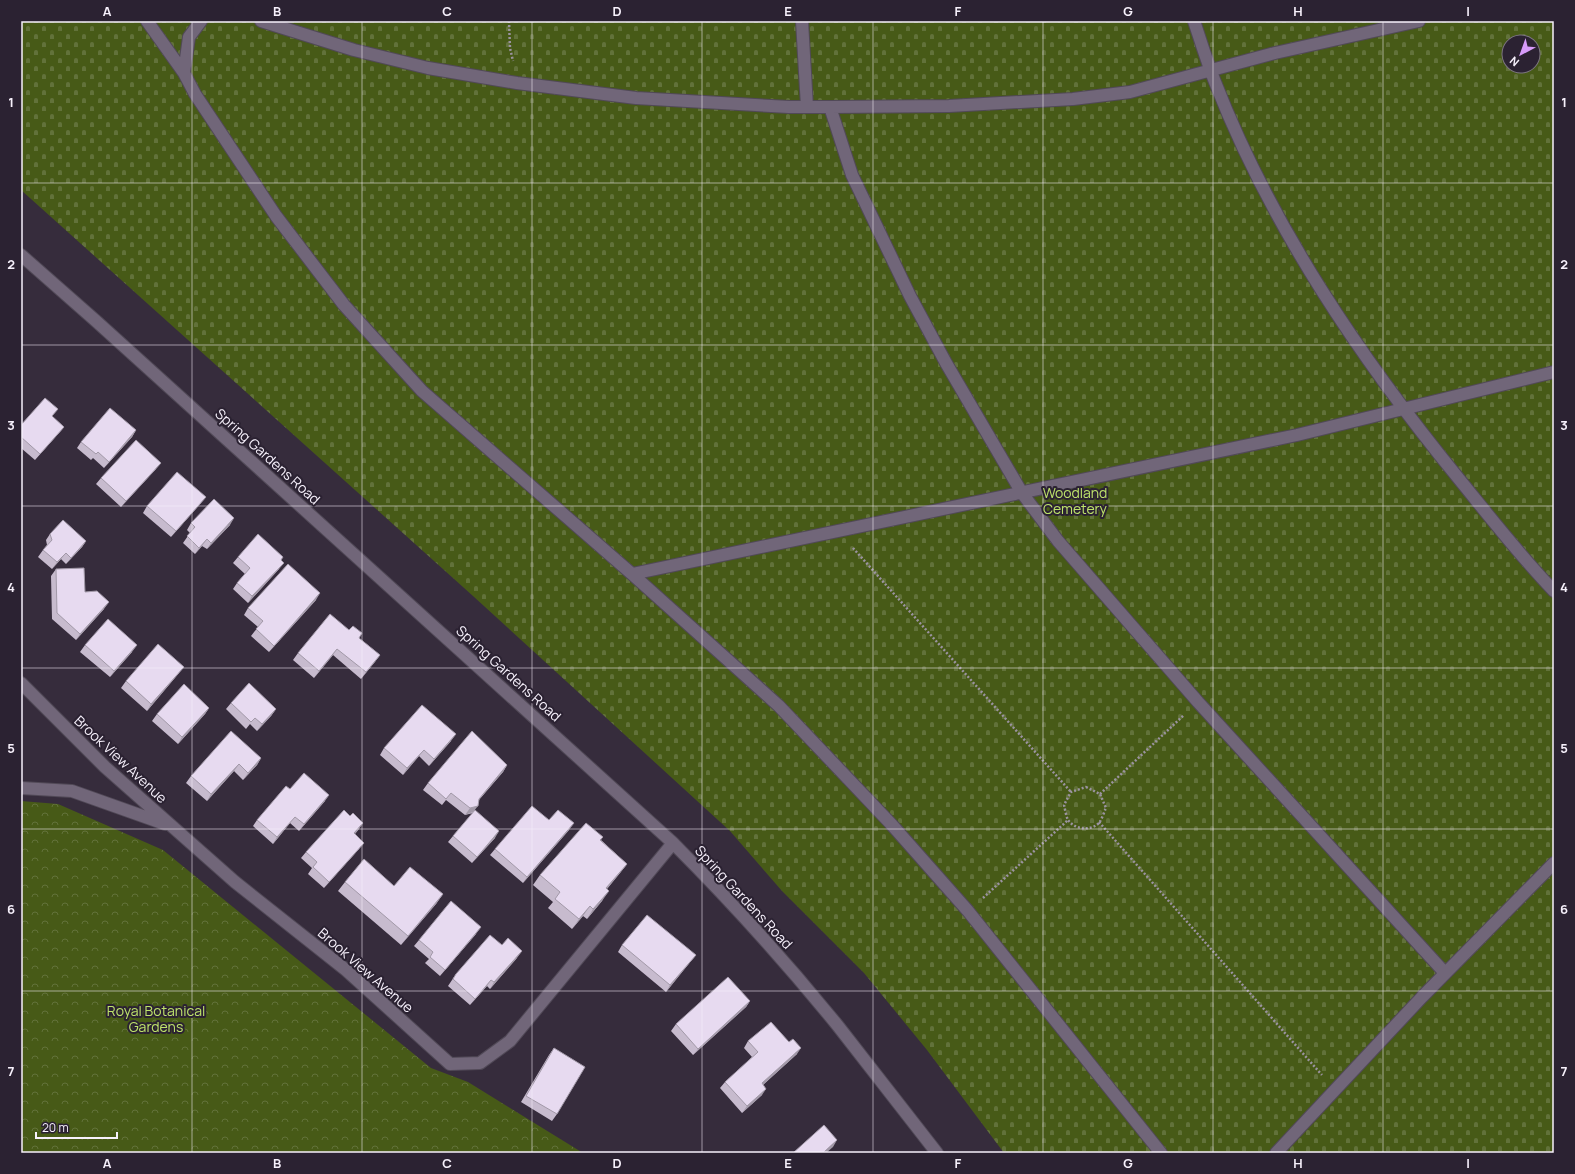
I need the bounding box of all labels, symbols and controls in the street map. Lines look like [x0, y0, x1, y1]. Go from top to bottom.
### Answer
text: A [103, 2, 112, 20]
text: B [273, 2, 281, 20]
text: C [442, 2, 452, 20]
text: D [612, 2, 622, 20]
text: E [784, 2, 792, 20]
text: F [955, 2, 962, 20]
text: G [1123, 2, 1133, 20]
text: H [1293, 2, 1303, 20]
text: I [1466, 2, 1470, 20]
north arrow [1501, 34, 1541, 74]
text: N [1506, 54, 1522, 70]
text: 1 [8, 93, 14, 111]
text: 1 [1561, 93, 1567, 111]
text: 2 [7, 255, 15, 273]
text: 2 [1560, 255, 1568, 273]
street label: Spring Gardens Road [211, 404, 325, 508]
text: 3 [7, 416, 15, 434]
text: 3 [1560, 416, 1568, 434]
park label: Woodland Cemetery [1043, 483, 1108, 518]
text: 4 [7, 578, 15, 596]
text: 4 [1560, 578, 1568, 596]
street label: Spring Gardens Road [452, 621, 566, 725]
street label: Brook View Avenue [70, 711, 172, 807]
text: 5 [7, 739, 15, 757]
text: 5 [1560, 739, 1568, 757]
street label: Spring Gardens Road [691, 841, 797, 953]
text: 6 [7, 900, 15, 918]
text: 6 [1560, 900, 1568, 918]
street label: Brook View Avenue [314, 923, 418, 1017]
park label: Royal Botanical Gardens [107, 1001, 205, 1036]
text: 7 [8, 1062, 15, 1080]
text: 7 [1561, 1062, 1568, 1080]
scale bar [36, 1114, 117, 1140]
text: 20 m [42, 1119, 69, 1136]
text: A [103, 1154, 112, 1172]
text: B [273, 1154, 281, 1172]
text: C [442, 1154, 452, 1172]
text: D [612, 1154, 622, 1172]
text: E [784, 1154, 792, 1172]
text: F [955, 1154, 962, 1172]
text: G [1123, 1154, 1133, 1172]
text: H [1293, 1154, 1303, 1172]
text: I [1466, 1154, 1470, 1172]

